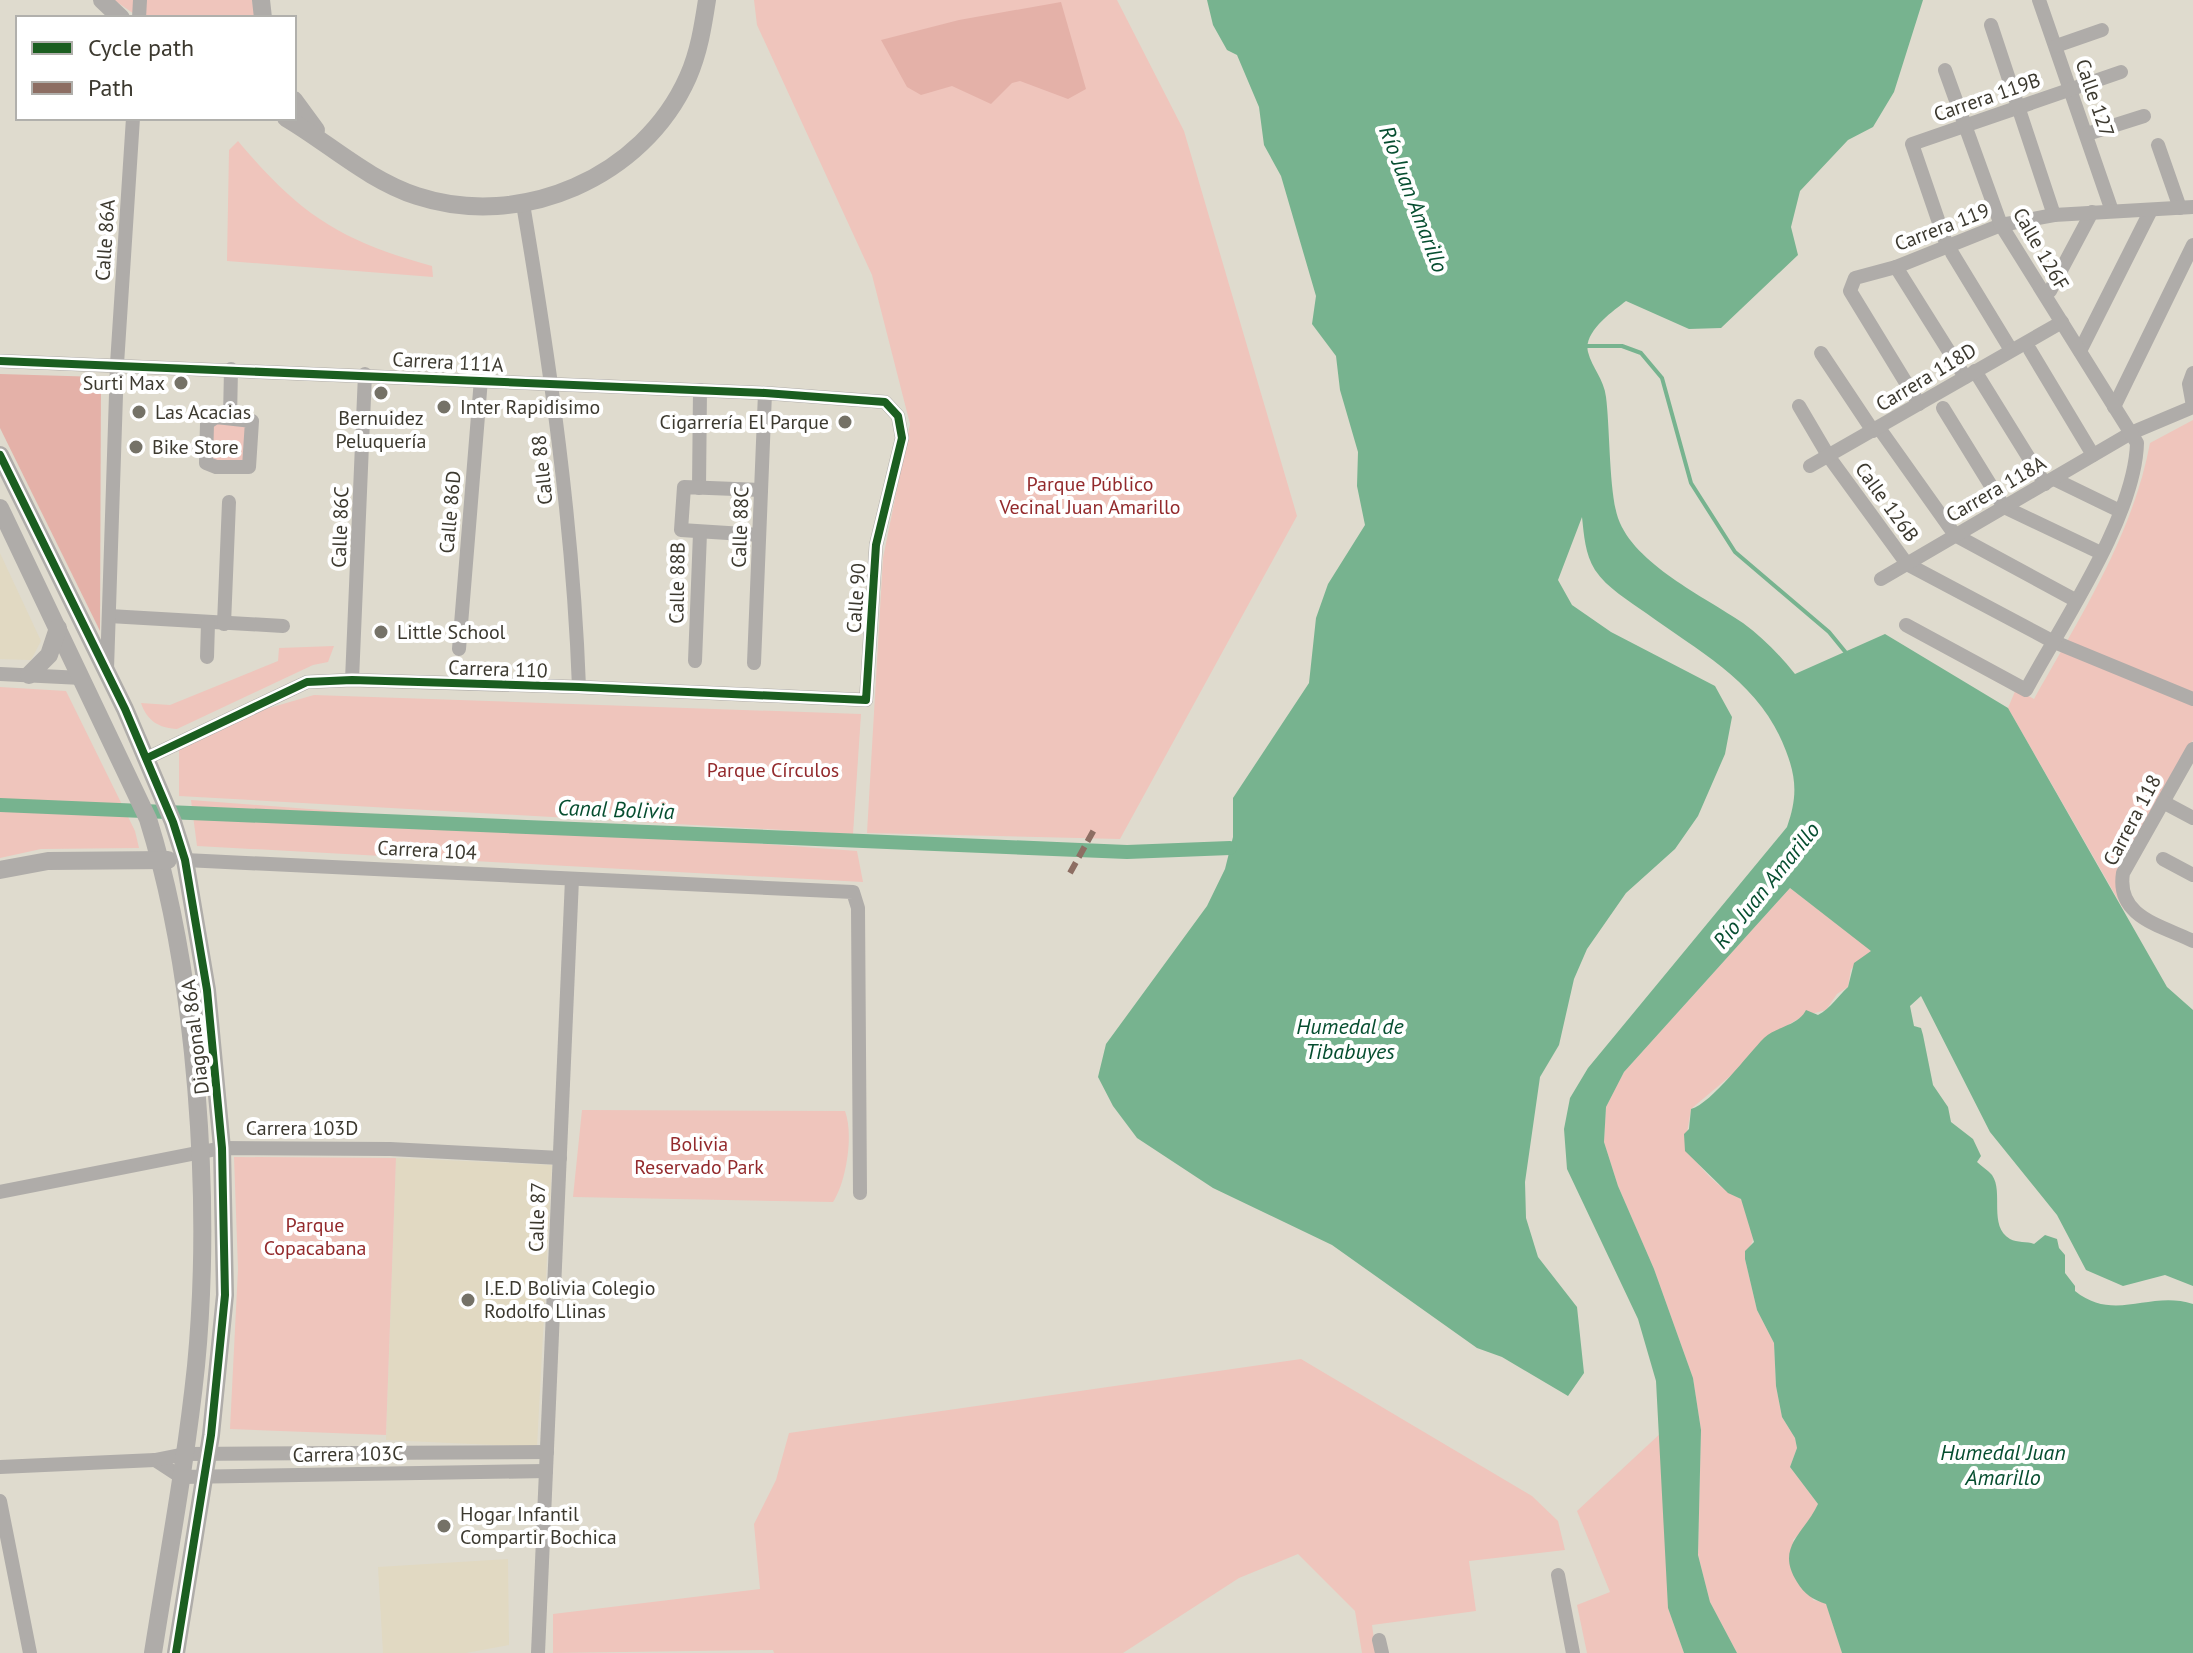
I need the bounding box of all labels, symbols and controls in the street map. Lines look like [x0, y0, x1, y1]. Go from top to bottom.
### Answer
legend [16, 16, 296, 120]
text: Cycle path [88, 32, 194, 63]
street label: Calle 127 [2070, 56, 2120, 140]
street label: Carrera 119B [1930, 67, 2044, 127]
text: Path [88, 72, 134, 103]
water label: Río Juan Amarillo [1373, 122, 1455, 276]
street label: Carrera 119 [1891, 197, 1993, 257]
street label: Calle 86A [89, 198, 121, 282]
street label: Calle 126F [2007, 203, 2075, 295]
street label: Carrera 118D [1871, 337, 1981, 417]
street label: Carrera 111A [392, 346, 505, 378]
place label: Surti Max [83, 370, 165, 396]
marker: Surti Max [172, 374, 190, 392]
marker: Bernuidez Peluquería [372, 384, 390, 402]
place label: Inter Rapidisimo [460, 394, 600, 420]
marker: Inter Rapidisimo [435, 398, 453, 416]
place label: Las Acacias [155, 399, 251, 425]
marker: Las Acacias [130, 403, 148, 421]
place label: Bernuidez Peluquería [336, 405, 427, 454]
place label: Cigarrería El Parque [660, 409, 829, 435]
marker: Cigarrería El Parque [836, 413, 854, 431]
place label: Bike Store [152, 434, 239, 460]
street label: Calle 88 [525, 434, 559, 506]
marker: Bike Store [127, 438, 145, 456]
street label: Carrera 118A [1941, 450, 2051, 528]
street label: Calle 126B [1849, 457, 1925, 547]
street label: Calle 86D [433, 469, 467, 555]
park label: Parque Público Vecinal Juan Amarillo [998, 471, 1181, 520]
street label: Calle 86C [326, 486, 354, 568]
street label: Calle 88C [726, 486, 754, 568]
street label: Calle 88B [663, 542, 691, 624]
street label: Calle 90 [841, 562, 871, 634]
place label: Little School [397, 619, 506, 645]
marker: Little School [372, 623, 390, 641]
street label: Carrera 110 [448, 654, 548, 684]
park label: Parque Círculos [707, 757, 839, 783]
street label: Carrera 118 [2097, 770, 2167, 870]
water label: Canal Bolivia [557, 793, 675, 825]
water label: Río Juan Amarillo [1706, 816, 1826, 954]
street label: Carrera 104 [377, 834, 477, 866]
street label: Diagonal 86A [175, 978, 215, 1096]
water label: Humedal de Tibabuyes [1296, 1012, 1405, 1065]
street label: Carrera 103D [246, 1115, 358, 1141]
park label: Bolivia Reservado Park [634, 1131, 764, 1180]
street label: Calle 87 [523, 1182, 551, 1252]
park label: Parque Copacabana [264, 1212, 366, 1261]
place label: I.E.D Bolivia Colegio Rodolfo Llinas [484, 1275, 655, 1324]
marker: I.E.D Bolivia Colegio Rodolfo Llinas [459, 1291, 477, 1309]
water label: Humedal Juan Amarillo [1940, 1438, 2066, 1491]
street label: Carrera 103C [292, 1440, 404, 1468]
place label: Hogar Infantil Compartir Bochica [460, 1501, 617, 1550]
marker: Hogar Infantil Compartir Bochica [435, 1517, 453, 1535]

